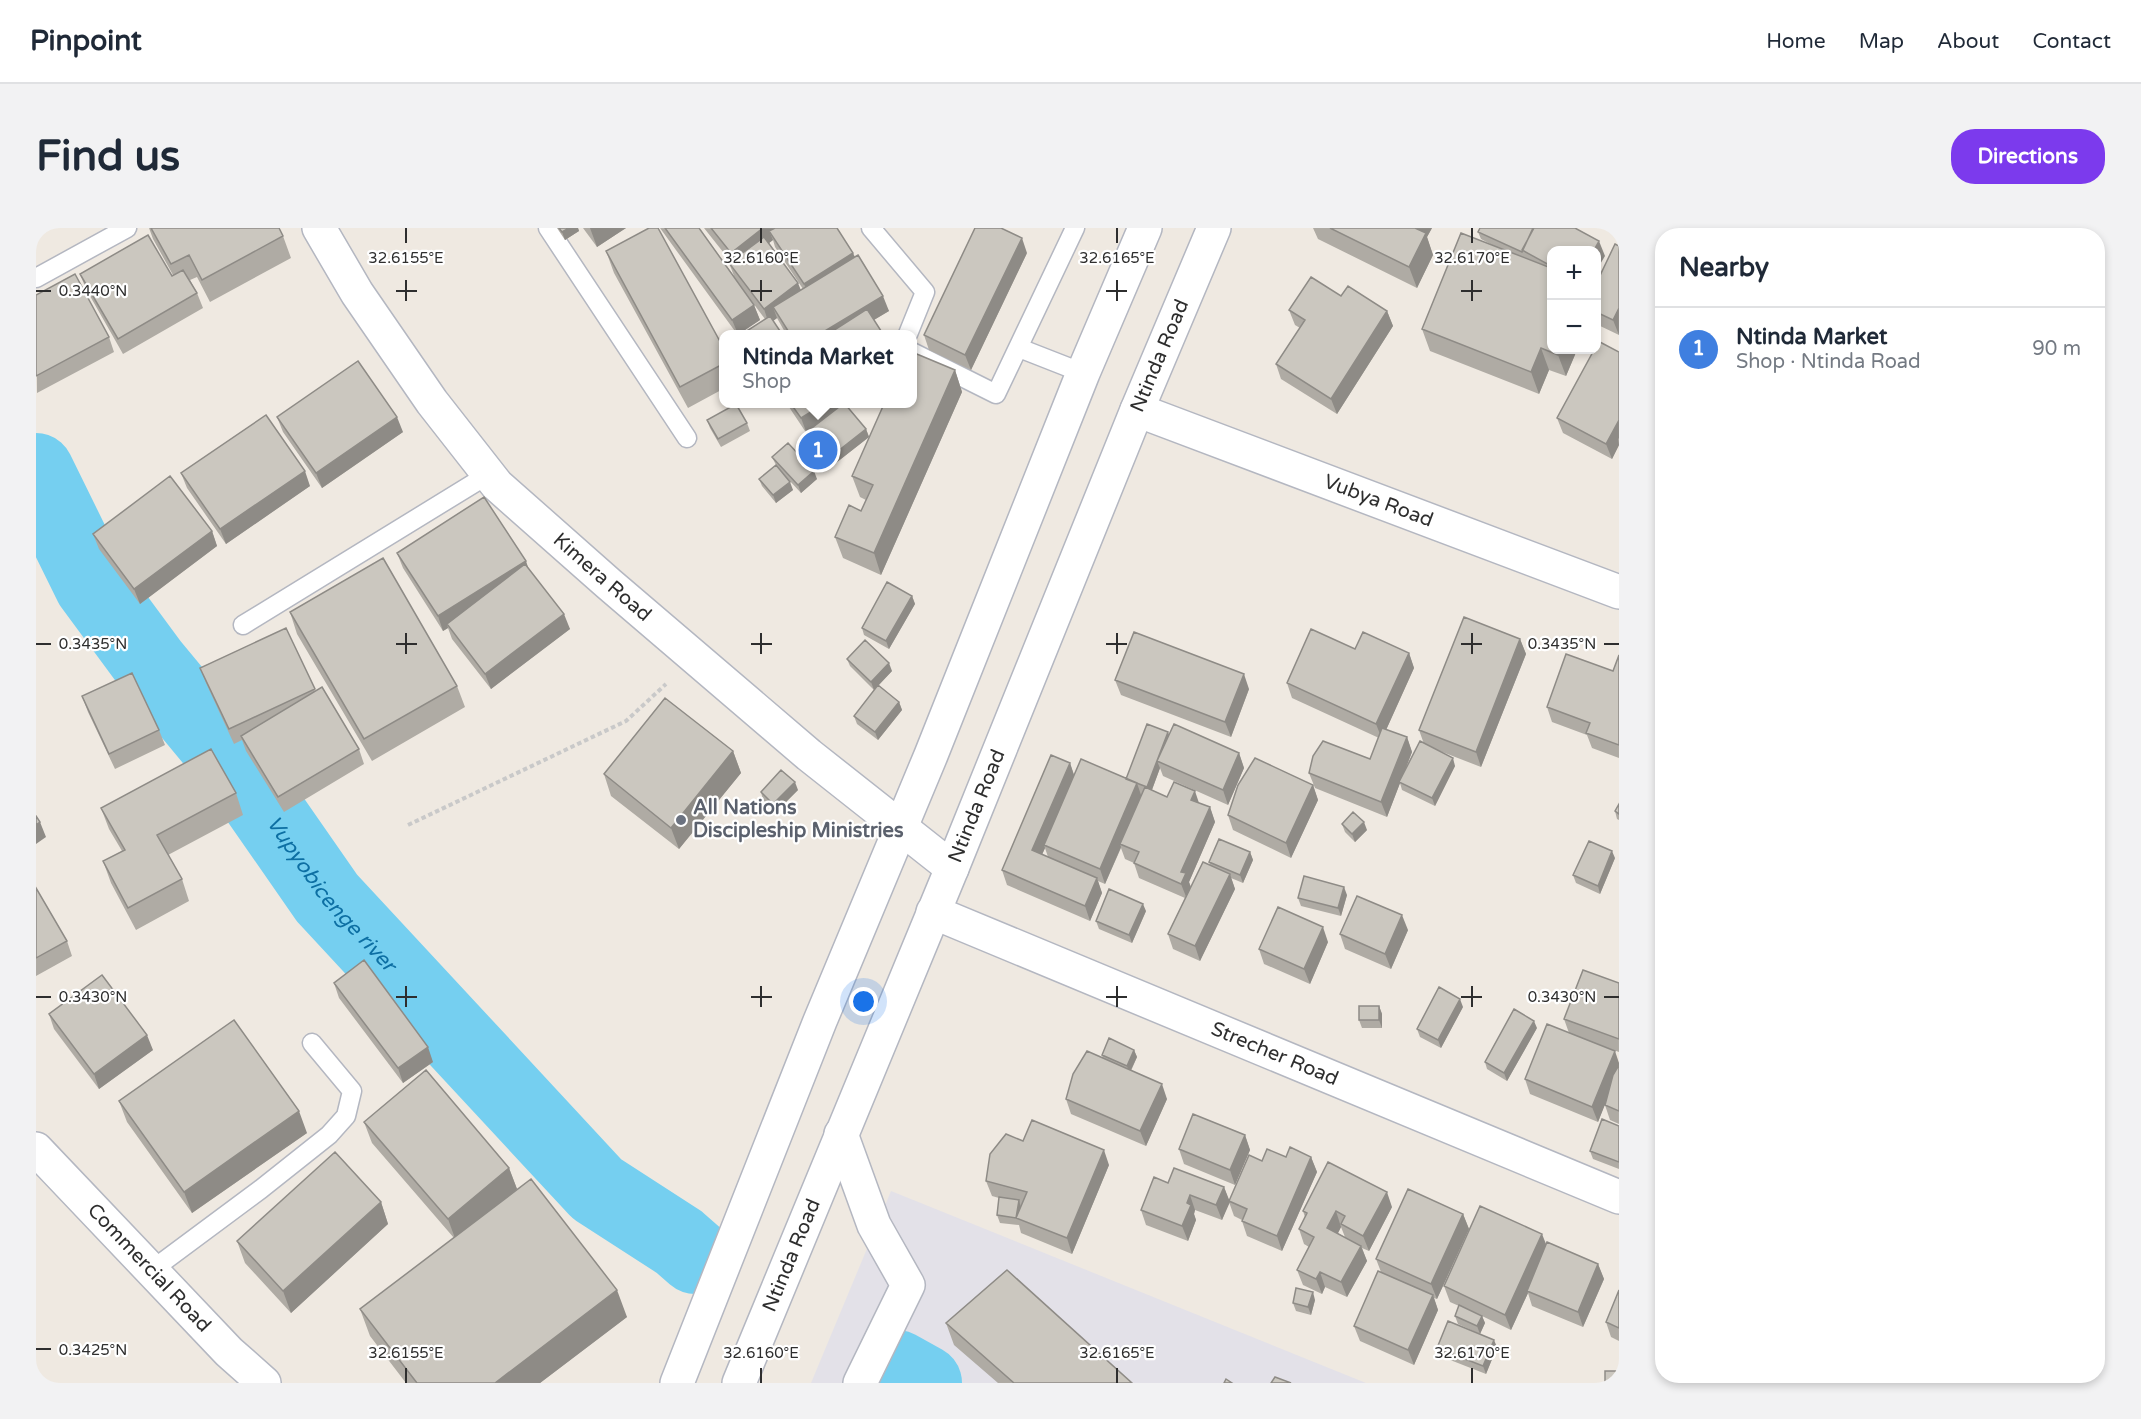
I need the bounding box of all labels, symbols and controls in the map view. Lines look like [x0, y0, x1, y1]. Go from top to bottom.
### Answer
text: Pinpoint [30, 24, 142, 58]
text: Home [1766, 29, 1826, 54]
text: Map [1859, 29, 1904, 54]
text: About [1937, 29, 1999, 54]
text: Contact [2032, 29, 2111, 54]
button: Directions [1951, 129, 2105, 184]
text: Find us [36, 131, 180, 182]
map controls [1547, 246, 1601, 354]
button: + [1547, 246, 1601, 300]
text: 32.6155°E [368, 249, 444, 267]
text: 32.6160°E [723, 249, 799, 267]
text: 32.6165°E [1079, 249, 1155, 267]
text: 32.6170°E [1434, 249, 1510, 267]
text: Nearby [1679, 252, 1769, 283]
text: 0.3440°N [59, 282, 127, 300]
street label: Ntinda Road [1125, 296, 1194, 416]
button: − [1547, 300, 1601, 354]
text: Ntinda Market [1736, 324, 1887, 350]
popup [719, 330, 917, 408]
text: 1 [1692, 337, 1705, 361]
text: 90 m [2032, 337, 2081, 361]
text: Ntinda Market [742, 344, 894, 370]
text: Shop · Ntinda Road [1736, 350, 1921, 374]
text: Shop [742, 370, 791, 394]
pin: 1 [798, 428, 838, 472]
street label: Vubya Road [1320, 470, 1436, 533]
street label: Kimera Road [548, 528, 656, 627]
text: 0.3435°N [59, 635, 127, 653]
text: 0.3435°N [1528, 635, 1596, 653]
street label: Ntinda Road [943, 746, 1011, 866]
place label: All Nations Discipleship Ministries [693, 796, 904, 843]
water label: Vupyobicenge river [261, 811, 403, 979]
marker: All Nations Discipleship Ministries [674, 813, 688, 827]
your location [849, 987, 878, 1016]
text: 0.3430°N [59, 988, 127, 1006]
text: 0.3430°N [1528, 988, 1596, 1006]
street label: Strecher Road [1207, 1017, 1342, 1091]
street label: Ntinda Road [758, 1195, 826, 1316]
street label: Commercial Road [82, 1198, 216, 1337]
text: 0.3425°N [59, 1341, 127, 1359]
text: 32.6155°E [368, 1344, 444, 1362]
text: 32.6160°E [723, 1344, 799, 1362]
text: 32.6165°E [1079, 1344, 1155, 1362]
text: 32.6170°E [1434, 1344, 1510, 1362]

